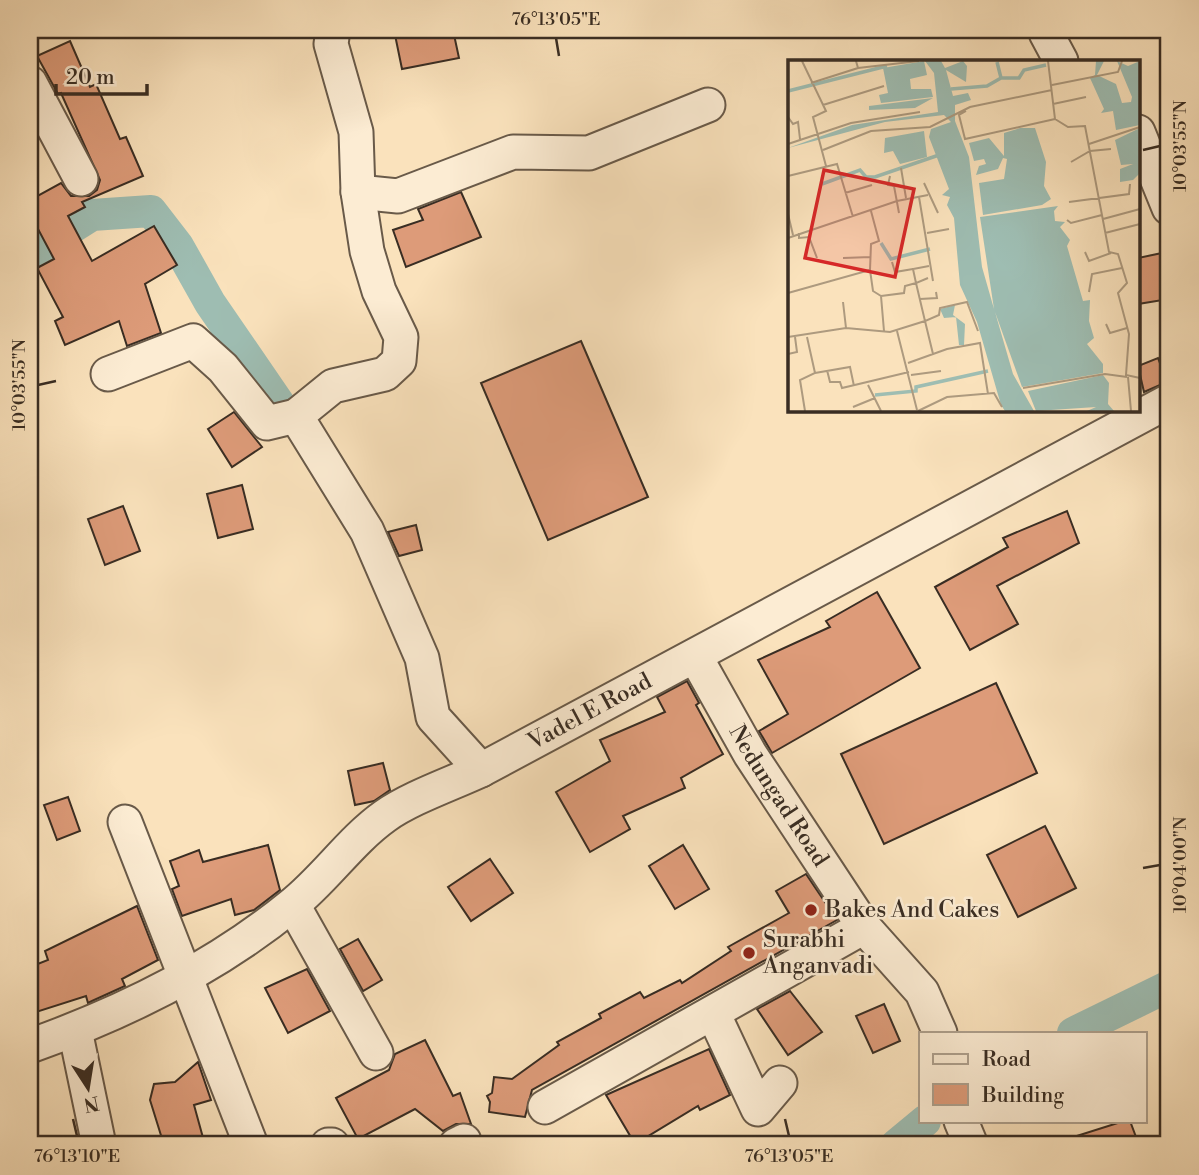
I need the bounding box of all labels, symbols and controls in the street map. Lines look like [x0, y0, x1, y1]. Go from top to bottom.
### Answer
text: 76°13'05"E [511, 8, 601, 31]
scale bar [56, 52, 147, 96]
inset map [788, 60, 1140, 411]
text: 20 m [66, 65, 115, 91]
text: 10°03'55"N [1169, 99, 1192, 192]
text: 10°03'55"N [8, 338, 31, 431]
street label: Vadel E Road [522, 667, 657, 757]
street label: Nedungad Road [723, 720, 834, 872]
text: 10°04'00"N [1169, 816, 1192, 913]
place label: Bakes And Cakes [824, 896, 999, 924]
marker: Bakes And Cakes [803, 902, 819, 918]
place label: Surabhi Anganvadi [762, 926, 873, 980]
marker: Surabhi Anganvadi [741, 945, 757, 961]
legend [919, 1032, 1146, 1122]
text: Road [982, 1047, 1031, 1073]
north arrow [52, 1052, 122, 1122]
text: Building [981, 1083, 1064, 1109]
text: N [81, 1090, 101, 1117]
text: 76°13'10"E [34, 1145, 120, 1168]
text: 76°13'05"E [744, 1145, 834, 1168]

